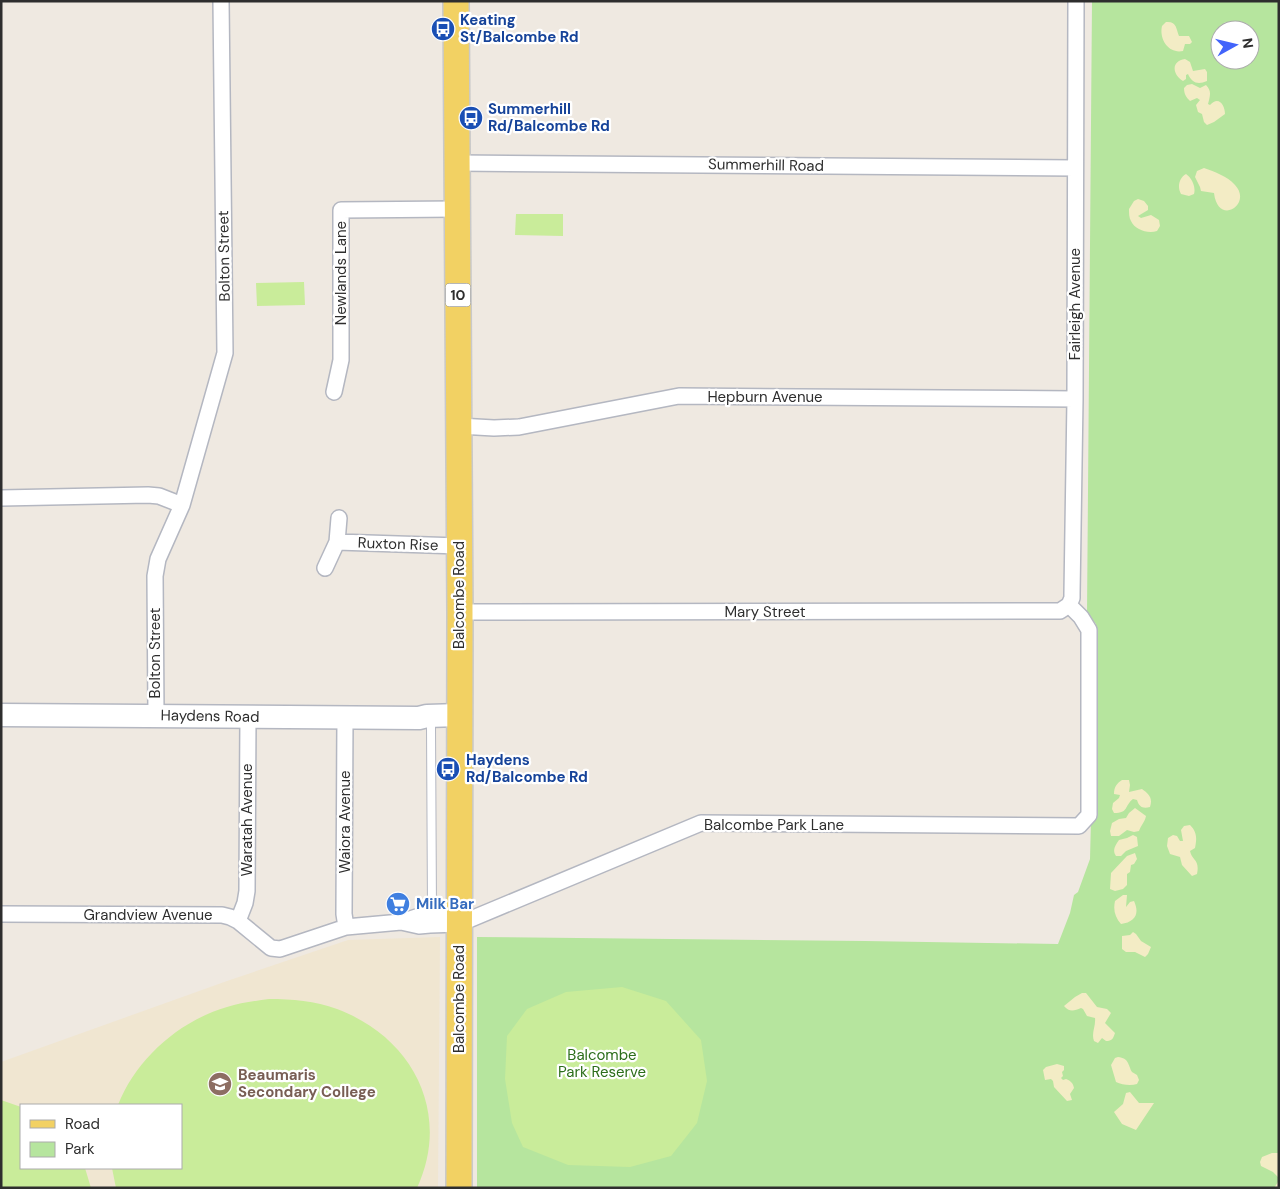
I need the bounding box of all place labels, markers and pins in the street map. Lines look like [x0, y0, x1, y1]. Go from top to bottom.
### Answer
place label: Keating St/Balcombe Rd [460, 10, 579, 47]
bus stop icon: Keating St/Balcombe Rd [430, 16, 456, 42]
place label: Summerhill Rd/Balcombe Rd [488, 99, 610, 136]
bus stop icon: Summerhill Rd/Balcombe Rd [458, 105, 484, 131]
place label: Haydens Rd/Balcombe Rd [466, 750, 588, 787]
bus stop icon: Haydens Rd/Balcombe Rd [435, 756, 461, 782]
supermarket icon: Milk Bar [385, 891, 411, 917]
place label: Milk Bar [416, 894, 474, 914]
place label: Beaumaris Secondary College [238, 1065, 376, 1102]
school or university icon: Beaumaris Secondary College [207, 1071, 233, 1097]

